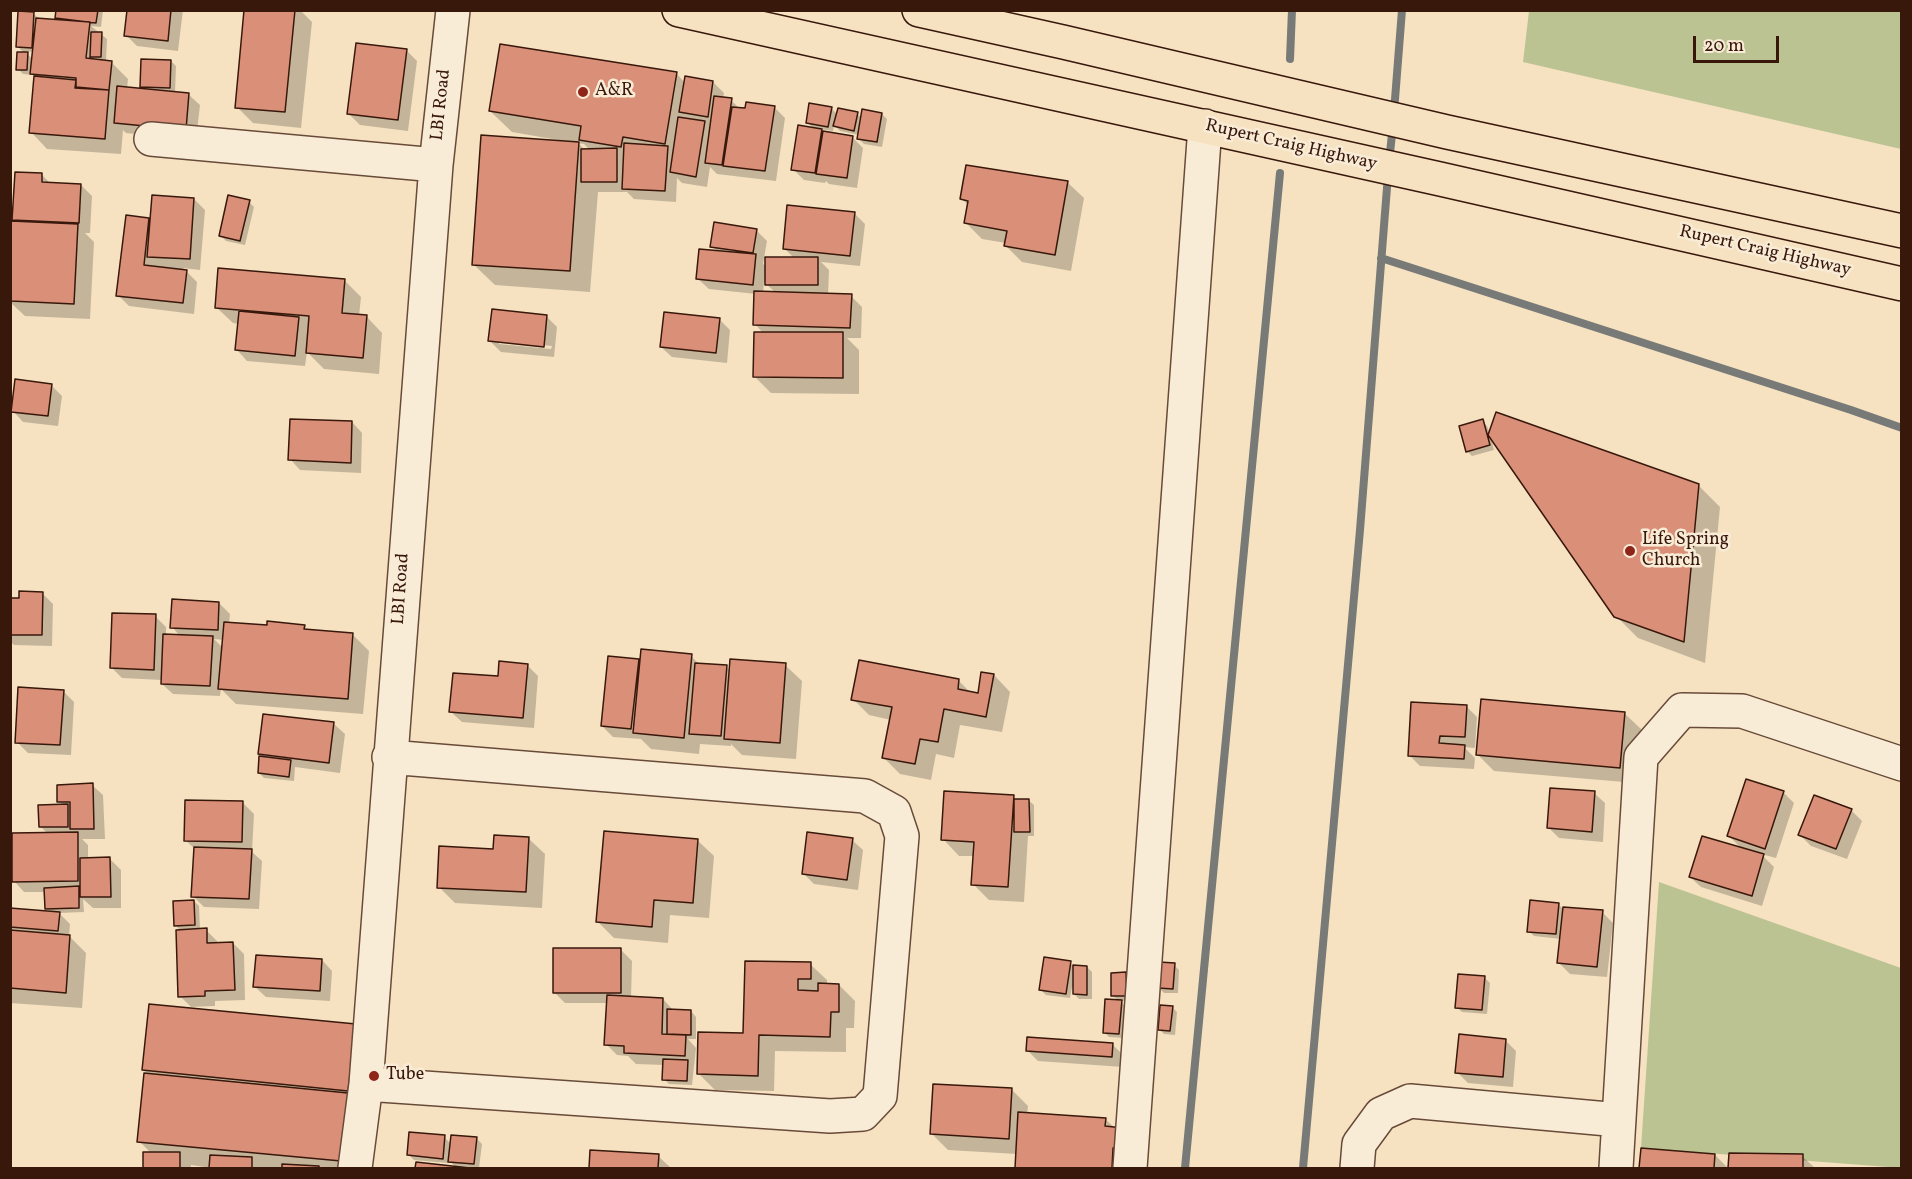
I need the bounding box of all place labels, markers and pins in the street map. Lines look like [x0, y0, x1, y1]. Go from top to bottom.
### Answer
place label: A&R [595, 81, 633, 103]
marker: A&R [576, 85, 590, 99]
place label: Life Spring Church [1642, 530, 1729, 572]
marker: Life Spring Church [1623, 544, 1637, 558]
place label: Tube [386, 1065, 424, 1087]
marker: Tube [367, 1069, 381, 1083]

